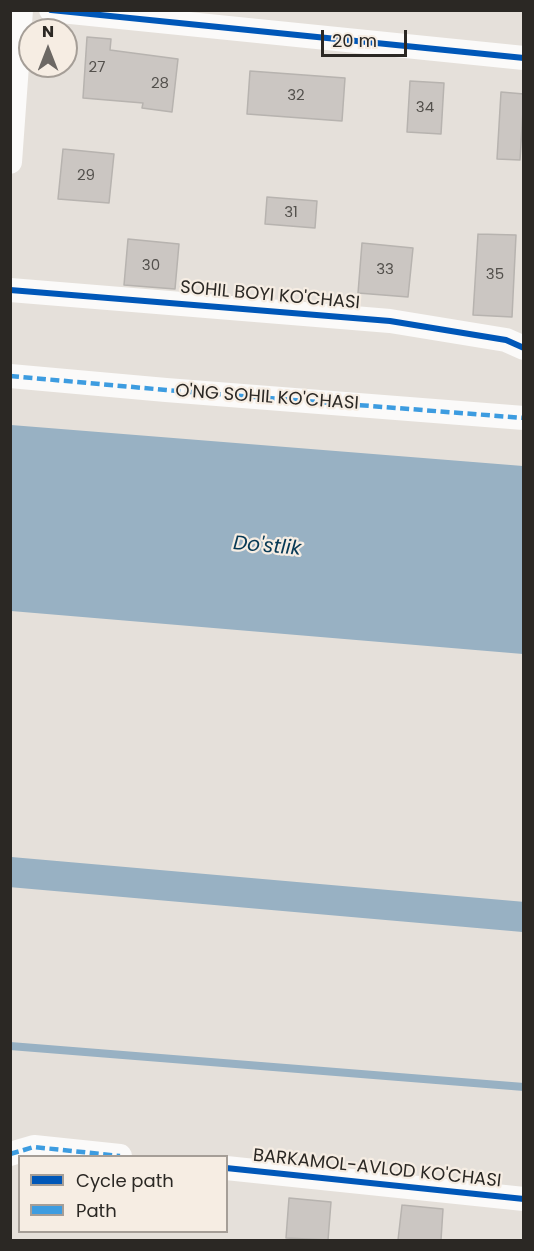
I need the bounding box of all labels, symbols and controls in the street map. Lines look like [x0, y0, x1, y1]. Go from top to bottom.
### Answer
north arrow [18, 18, 78, 78]
scale bar [324, 18, 410, 56]
text: N [42, 20, 54, 43]
text: 20 m [332, 28, 377, 53]
house number: 27 [89, 59, 105, 77]
house number: 28 [151, 75, 169, 93]
house number: 32 [287, 87, 305, 105]
house number: 34 [416, 99, 434, 117]
house number: 29 [77, 167, 95, 185]
house number: 31 [284, 204, 298, 222]
house number: 30 [142, 257, 160, 275]
house number: 33 [376, 261, 394, 279]
house number: 35 [486, 266, 504, 284]
street label: SOHIL BOYI KO'CHASI [179, 277, 361, 315]
street label: O'NG SOHIL KO'CHASI [175, 381, 359, 415]
water label: Do'stlik [232, 532, 302, 562]
street label: BARKAMOL-AVLOD KO'CHASI [252, 1145, 502, 1193]
legend [18, 1155, 228, 1233]
text: Cycle path [76, 1168, 174, 1193]
text: Path [76, 1198, 117, 1223]

